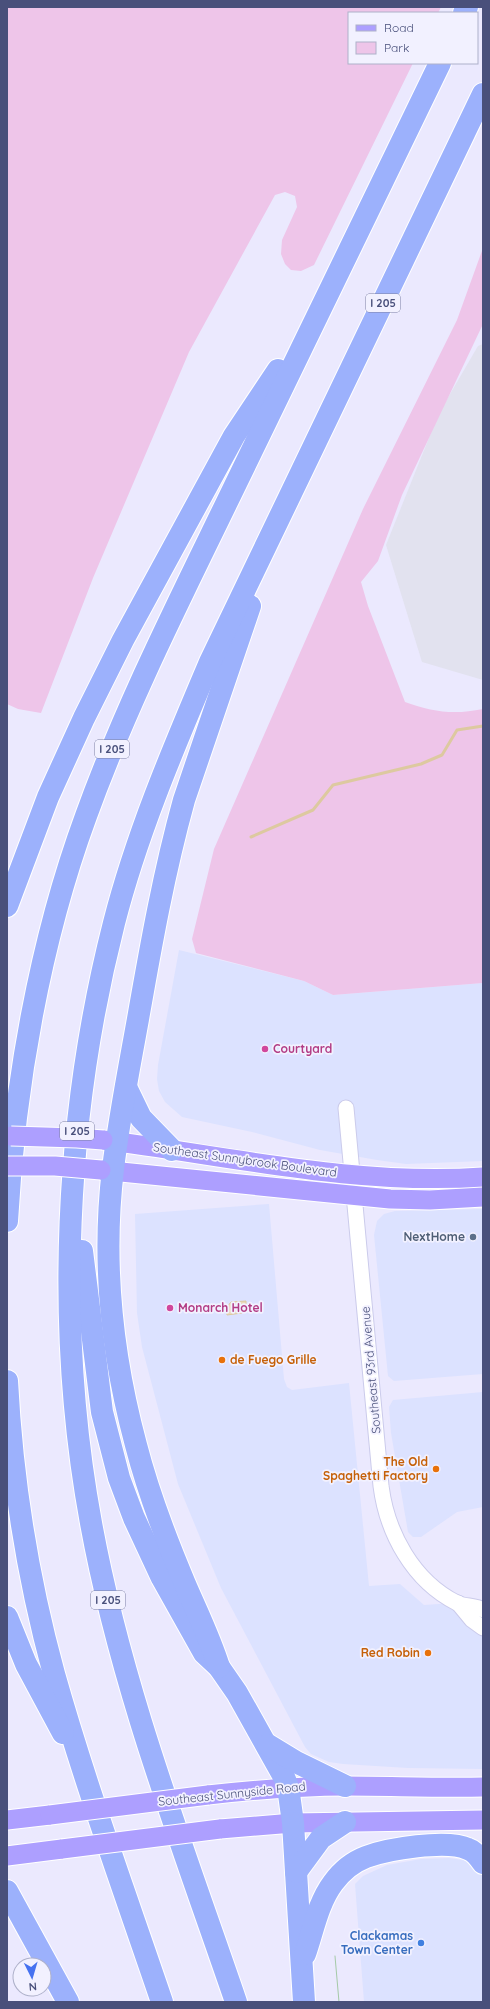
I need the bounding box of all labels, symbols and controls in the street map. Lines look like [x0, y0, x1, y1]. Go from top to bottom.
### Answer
legend [348, 12, 478, 64]
text: Road [384, 20, 414, 35]
text: Park [384, 40, 409, 55]
road number: I 205 [366, 294, 400, 312]
road number: I 205 [95, 740, 129, 758]
place label: Courtyard [273, 1041, 332, 1056]
marker: Courtyard [260, 1044, 270, 1054]
road number: I 205 [60, 1122, 94, 1140]
street label: Southeast Sunnybrook Boulevard [152, 1139, 338, 1180]
place label: NextHome [403, 1229, 465, 1244]
marker: NextHome [468, 1232, 478, 1242]
place label: Monarch Hotel [178, 1300, 263, 1315]
marker: Monarch Hotel [165, 1303, 175, 1313]
street label: Southeast 93rd Avenue [357, 1306, 384, 1434]
place label: de Fuego Grille [230, 1352, 317, 1367]
marker: de Fuego Grille [217, 1355, 227, 1365]
place label: The Old Spaghetti Factory [323, 1454, 428, 1483]
marker: The Old Spaghetti Factory [431, 1464, 441, 1474]
road number: I 205 [91, 1591, 125, 1609]
place label: Red Robin [361, 1645, 420, 1660]
marker: Red Robin [423, 1648, 433, 1658]
street label: Southeast Sunnyside Road [157, 1778, 306, 1809]
place label: Clackamas Town Center [341, 1928, 413, 1957]
marker: Clackamas Town Center [416, 1938, 426, 1948]
north arrow [12, 1957, 52, 1997]
text: N [28, 1980, 38, 1994]

